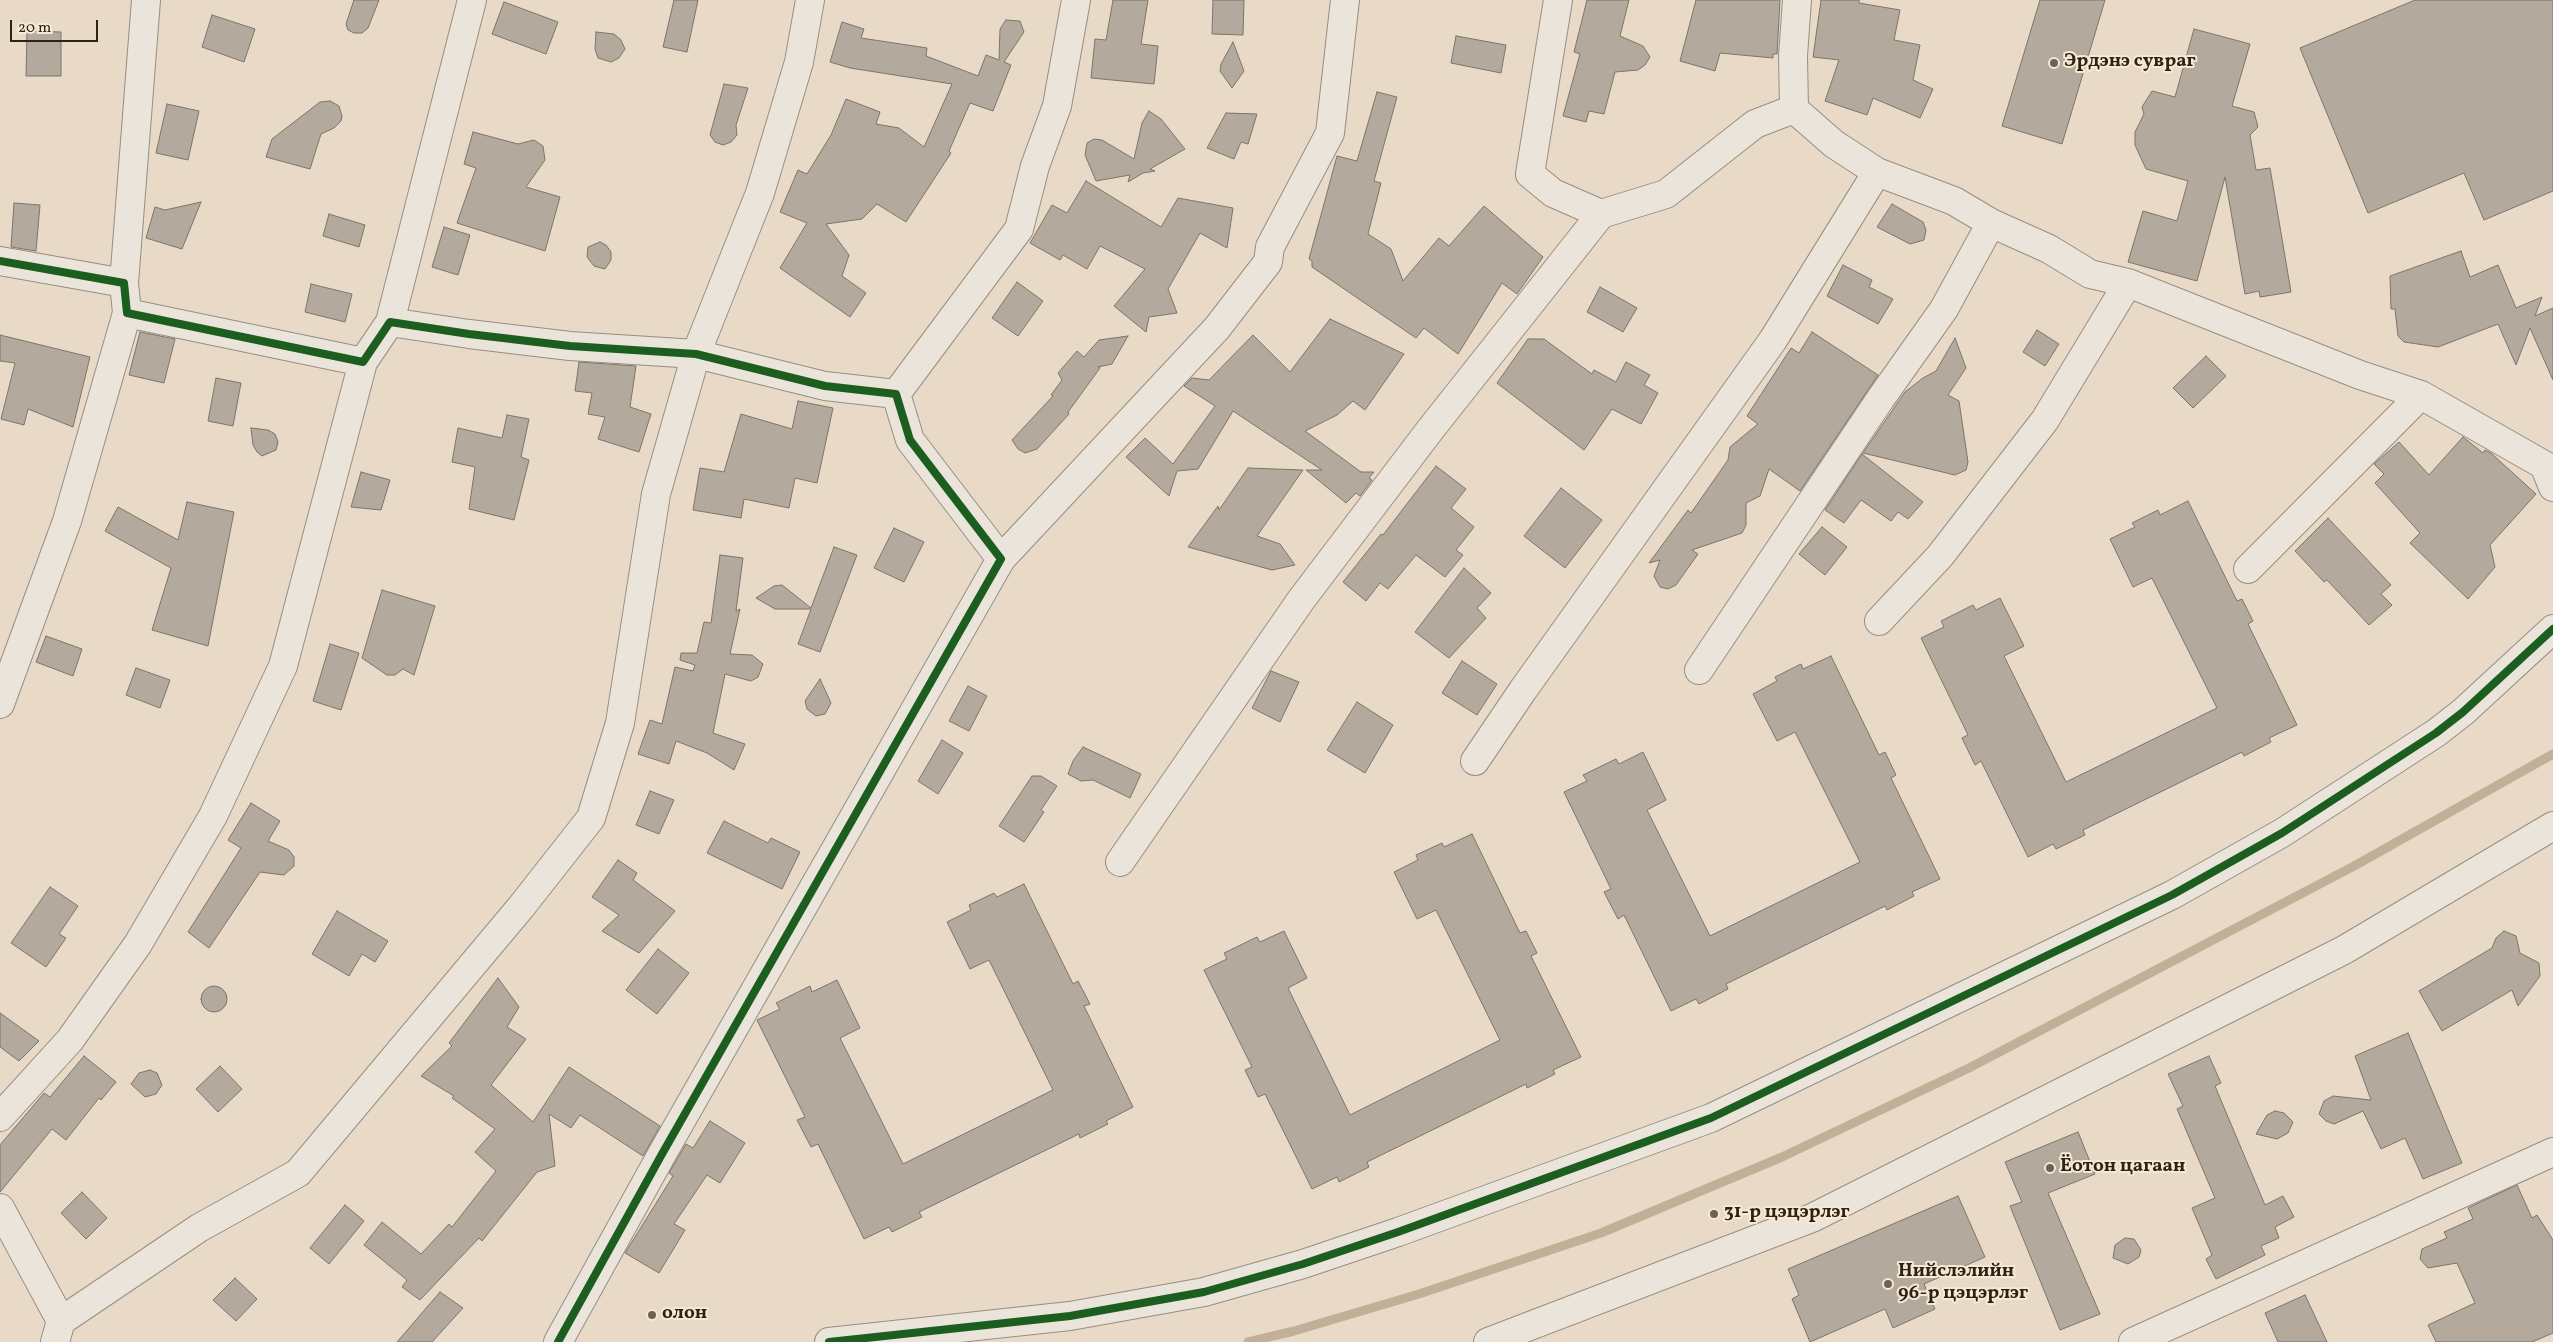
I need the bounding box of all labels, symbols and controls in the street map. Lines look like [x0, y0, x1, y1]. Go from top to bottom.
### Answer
scale bar [12, 10, 100, 42]
text: 20 m [18, 18, 51, 39]
place label: Эрдэнэ сувраг [2064, 52, 2196, 74]
marker: Эрдэнэ сувраг [2048, 57, 2060, 69]
place label: Ёотон цагаан [2060, 1157, 2185, 1179]
marker: Ёотон цагаан [2044, 1162, 2056, 1174]
place label: 31-р цэцэрлэг [1724, 1203, 1850, 1225]
marker: 31-р цэцэрлэг [1708, 1208, 1720, 1220]
place label: Нийслэлийн 96-р цэцэрлэг [1898, 1262, 2028, 1306]
marker: Нийслэлийн 96-р цэцэрлэг [1882, 1278, 1894, 1290]
place label: олон [662, 1304, 707, 1326]
marker: олон [646, 1309, 658, 1321]

